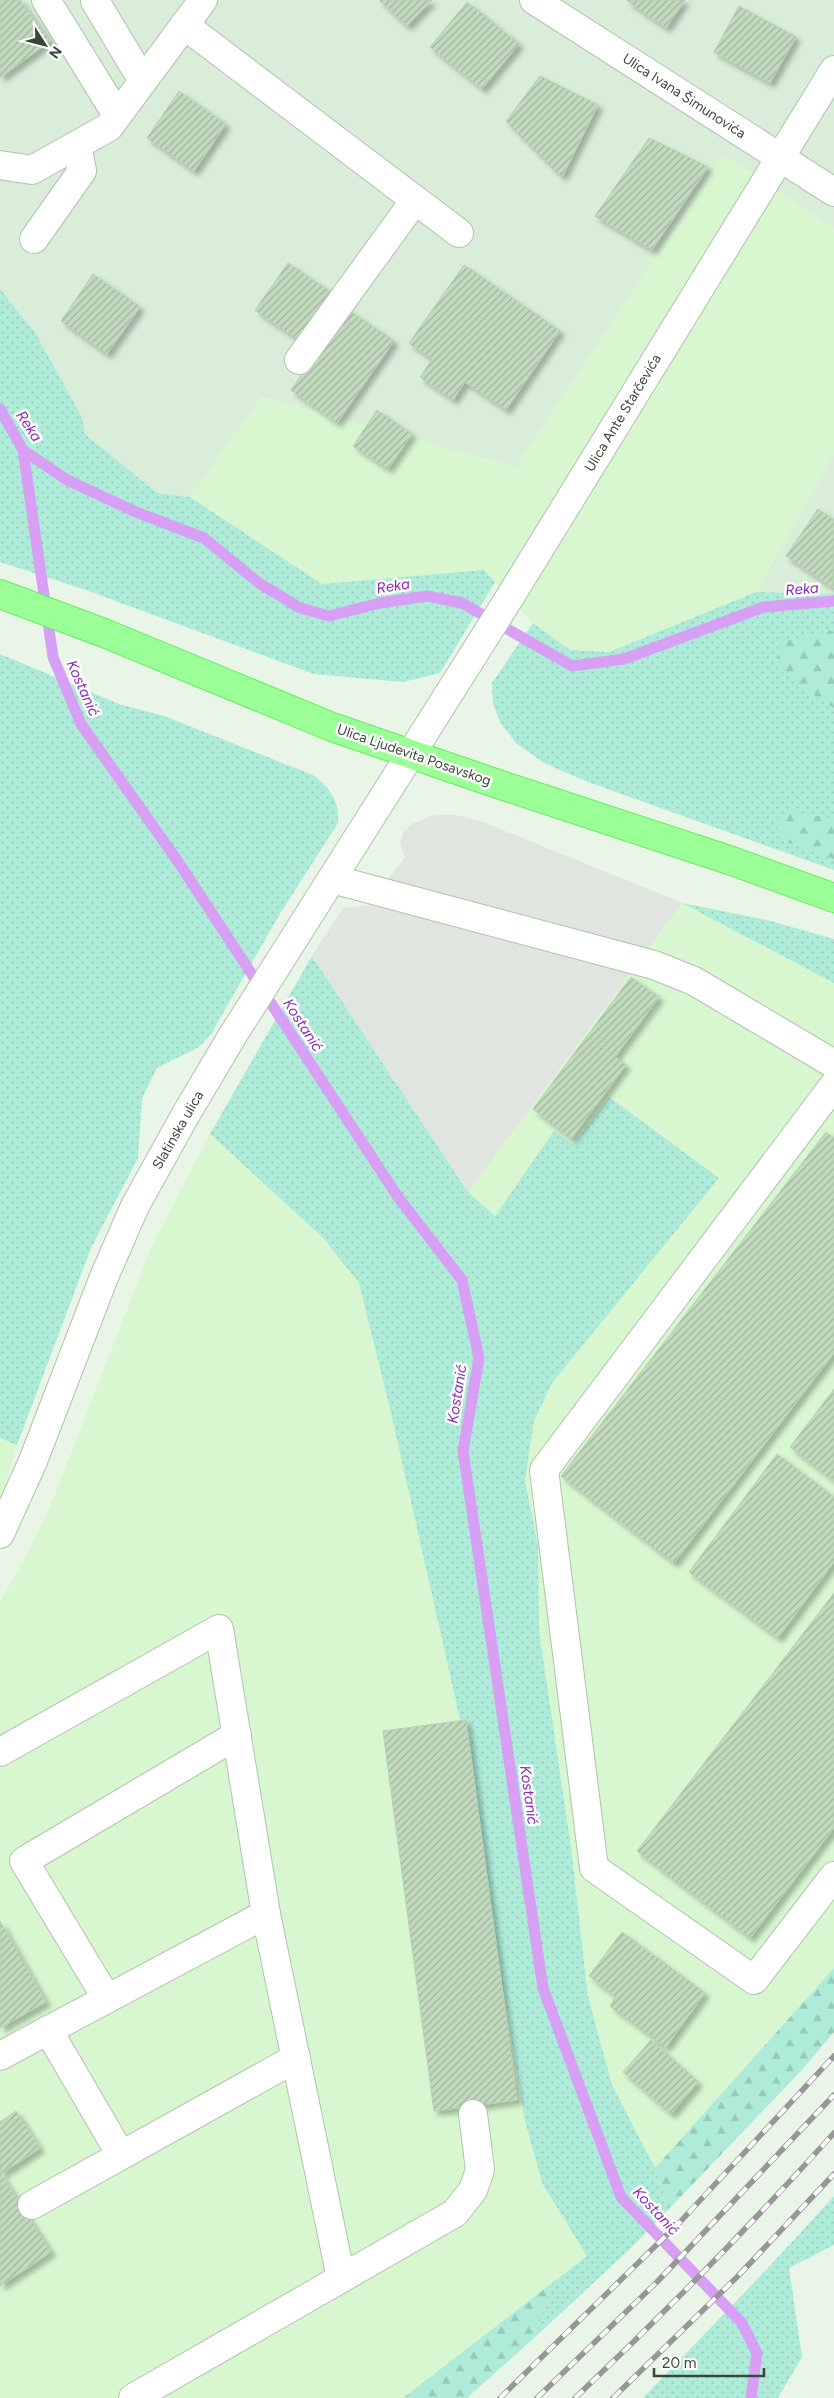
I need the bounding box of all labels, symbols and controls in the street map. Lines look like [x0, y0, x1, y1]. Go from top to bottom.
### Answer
north arrow [20, 20, 70, 70]
text: N [45, 43, 65, 62]
street label: Ulica Ivana Šimunovića [619, 50, 749, 142]
street label: Ulica Ante Starčevića [581, 351, 665, 475]
water label: Reka [12, 407, 46, 445]
water label: Reka [375, 574, 411, 598]
water label: Reka [785, 579, 820, 599]
water label: Kostanić [63, 657, 103, 719]
street label: Ulica Ljudevita Posavskog [335, 721, 493, 789]
water label: Kostanić [279, 995, 327, 1055]
street label: Slatinska ulica [149, 1088, 207, 1172]
water label: Kostanić [443, 1363, 471, 1425]
water label: Kostanić [516, 1764, 542, 1826]
water label: Kostanić [629, 2183, 683, 2239]
scale bar [654, 2346, 764, 2378]
text: 20 m [662, 2354, 696, 2372]

